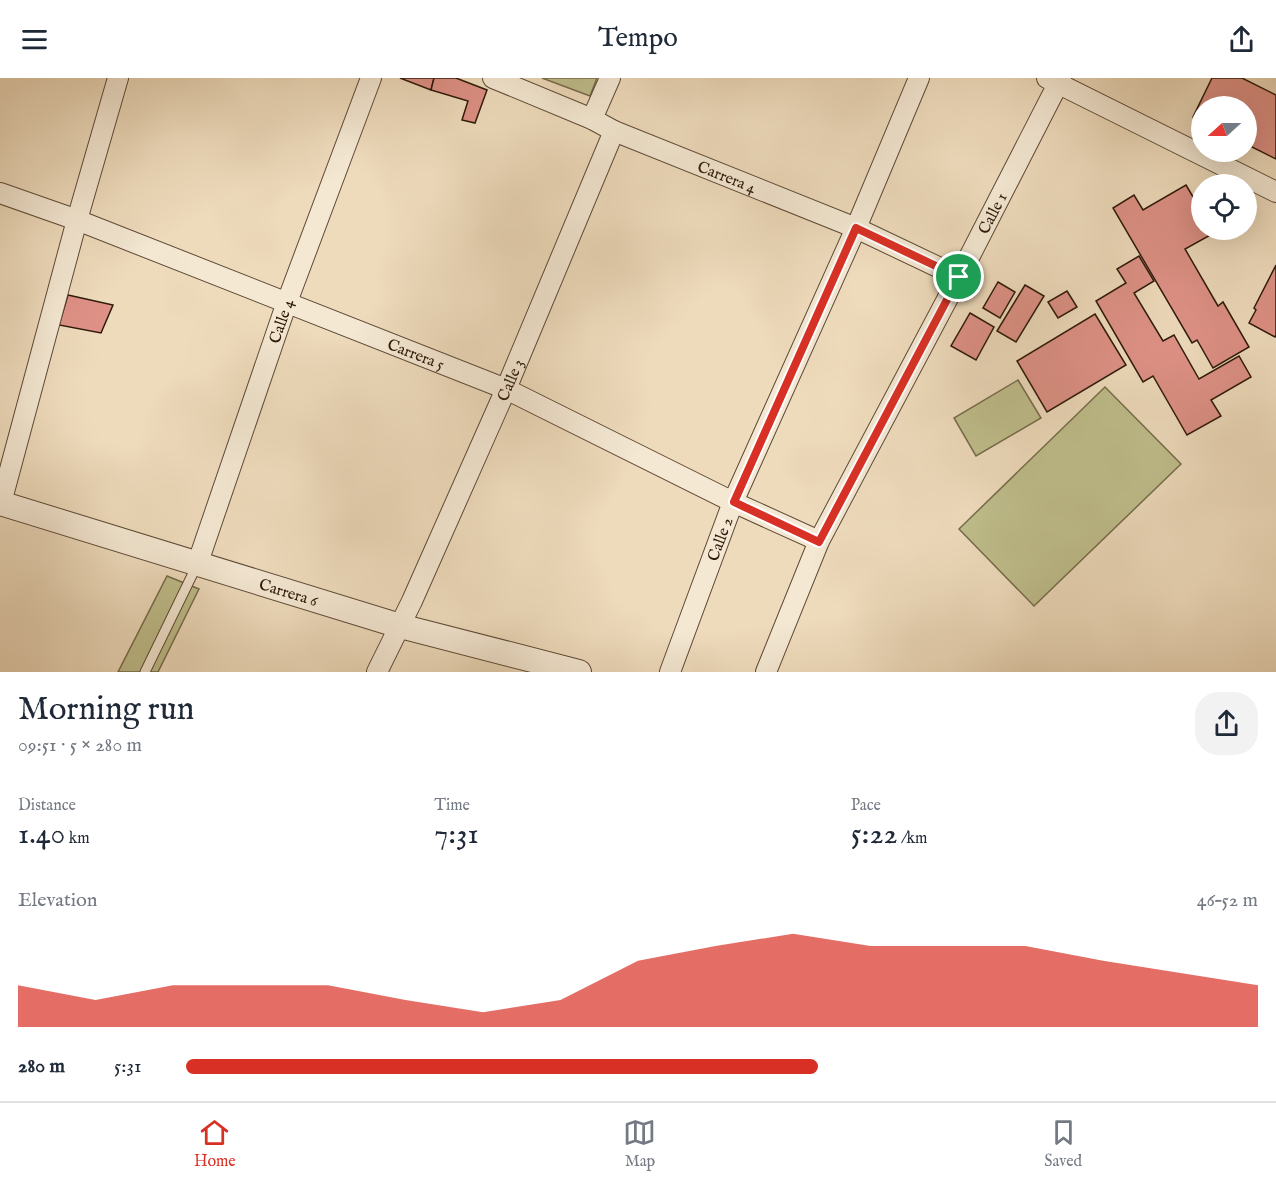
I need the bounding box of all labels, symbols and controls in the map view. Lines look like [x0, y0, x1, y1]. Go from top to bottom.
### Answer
text: Tempo [598, 22, 678, 56]
icon: menu [18, 23, 51, 56]
icon: share [1225, 23, 1258, 56]
north arrow [1191, 96, 1257, 162]
map controls [1191, 96, 1257, 240]
street label: Carrera 4 [694, 157, 759, 199]
button: locate [1191, 174, 1257, 240]
street label: Calle 1 [975, 190, 1012, 238]
pin [933, 251, 984, 302]
icon: arrive [942, 260, 975, 293]
street label: Calle 4 [266, 297, 299, 346]
street label: Carrera 5 [384, 335, 447, 376]
street label: Calle 3 [494, 357, 529, 405]
street label: Calle 2 [704, 515, 738, 564]
street label: Carrera 6 [256, 575, 320, 612]
text: Morning run [18, 689, 194, 731]
button: share [1195, 692, 1258, 755]
text: 09:51 · 5 × 280 m [18, 733, 142, 758]
text: Distance [18, 796, 76, 816]
text: Time [434, 796, 470, 816]
text: Pace [851, 796, 881, 816]
text: 1.40 [18, 816, 65, 854]
text: 7:31 [434, 816, 479, 854]
text: 5:22 [851, 816, 898, 854]
text: km [65, 829, 90, 849]
text: /km [898, 829, 927, 849]
text: Elevation [18, 888, 97, 913]
text: 46–52 m [1197, 888, 1258, 913]
text: 280 m [18, 1054, 65, 1079]
text: 5:31 [114, 1054, 141, 1079]
tab: Home [194, 1116, 236, 1172]
tab: Map [623, 1116, 656, 1172]
tab: Saved [1044, 1116, 1082, 1172]

